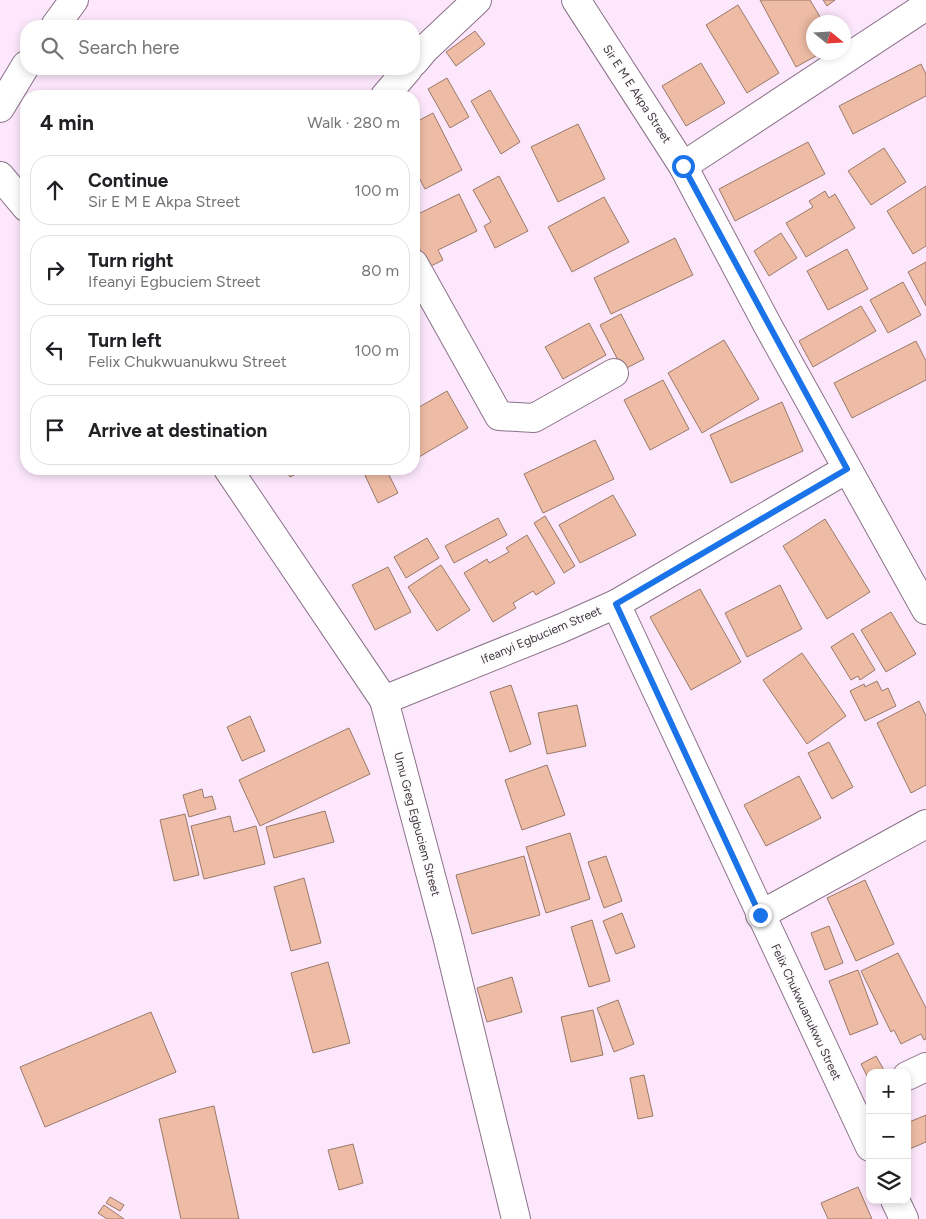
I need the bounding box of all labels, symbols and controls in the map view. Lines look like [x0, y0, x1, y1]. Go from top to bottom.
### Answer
north arrow [806, 15, 851, 60]
search box [20, 20, 420, 75]
icon: search [38, 34, 66, 62]
text: Search here [78, 36, 180, 59]
street label: Sir E M E Akpa Street [600, 42, 674, 146]
text: 4 min [40, 110, 94, 135]
text: Walk · 280 m [307, 113, 400, 132]
route start [672, 155, 695, 178]
text: Continue [88, 169, 168, 192]
icon: ahead [41, 176, 69, 204]
text: 100 m [354, 181, 399, 200]
text: Sir E M E Akpa Street [88, 192, 240, 211]
text: Turn right [88, 249, 174, 272]
icon: right [41, 256, 69, 284]
text: 80 m [361, 261, 399, 280]
text: Ifeanyi Egbuciem Street [88, 272, 261, 291]
text: Turn left [88, 329, 162, 352]
icon: left [41, 336, 69, 364]
text: 100 m [354, 341, 399, 360]
text: Felix Chukwuanukwu Street [88, 352, 287, 371]
icon: arrive [41, 416, 69, 444]
text: Arrive at destination [88, 419, 267, 442]
street label: Ifeanyi Egbuciem Street [479, 603, 604, 667]
street label: Umu Greg Egbuciem Street [391, 750, 443, 898]
route end [749, 904, 772, 927]
street label: Felix Chukwuanukwu Street [768, 941, 844, 1083]
map controls [866, 1069, 911, 1204]
button: + [866, 1069, 911, 1114]
button: − [866, 1114, 911, 1159]
button: layers [866, 1159, 911, 1204]

